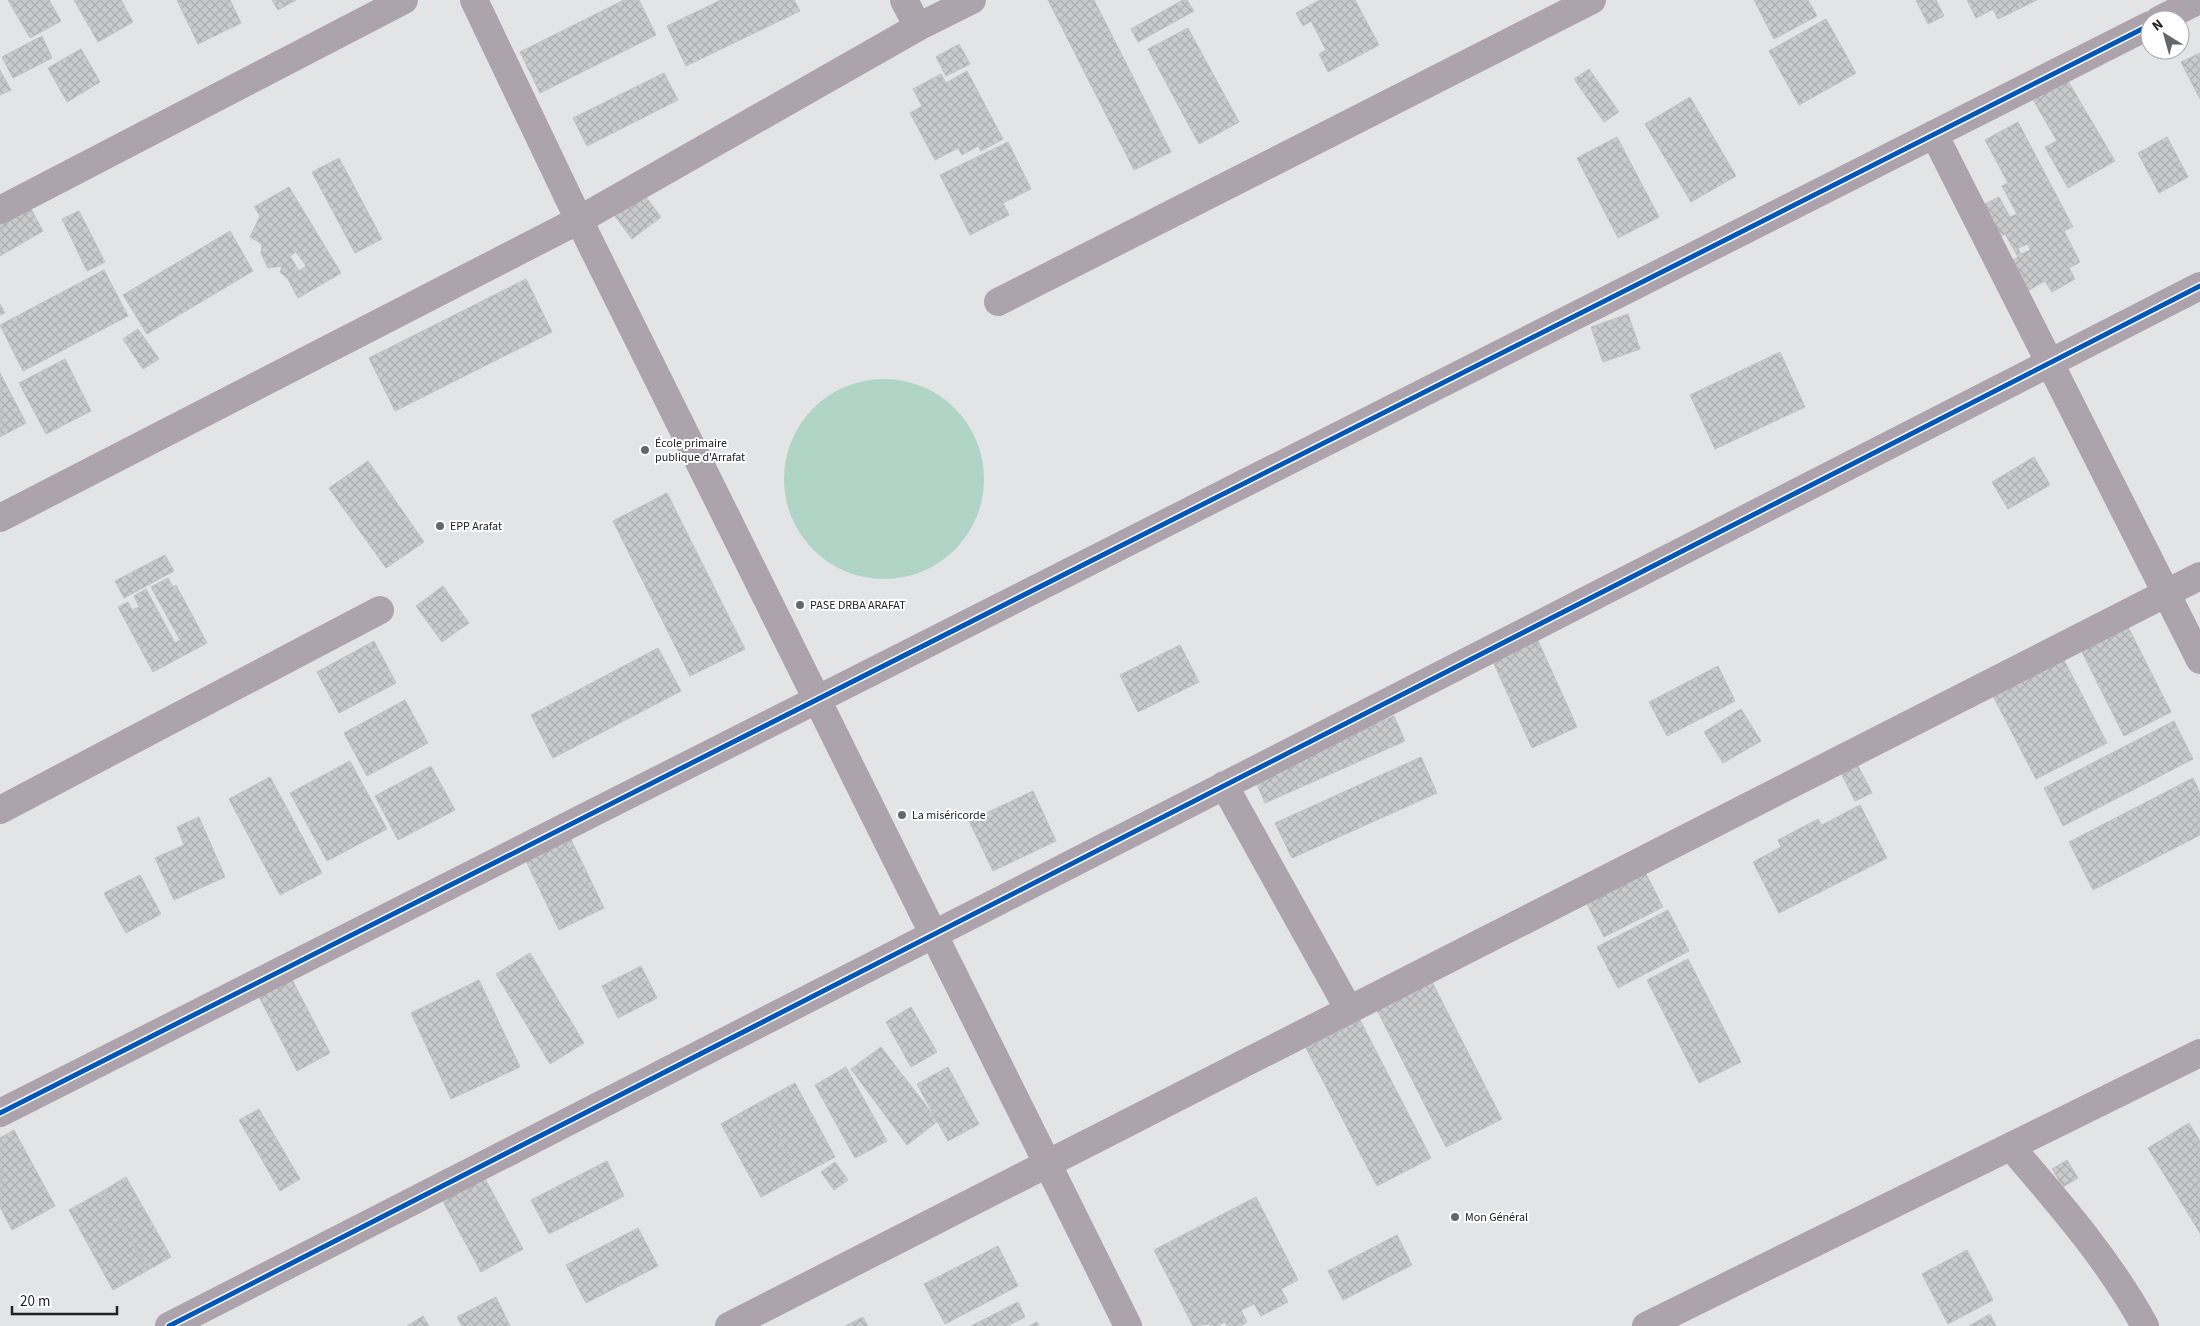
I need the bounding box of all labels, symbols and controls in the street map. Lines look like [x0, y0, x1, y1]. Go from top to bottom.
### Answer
north arrow [2140, 10, 2190, 60]
text: N [2148, 15, 2168, 36]
place label: École primaire publique d'Arrafat [655, 435, 745, 466]
marker: École primaire publique d'Arrafat [639, 444, 651, 456]
place label: EPP Arafat [450, 518, 502, 535]
marker: EPP Arafat [434, 520, 446, 532]
place label: PASE DRBA ARAFAT [810, 597, 906, 614]
marker: PASE DRBA ARAFAT [794, 599, 806, 611]
place label: La miséricorde [912, 807, 986, 824]
marker: La miséricorde [896, 809, 908, 821]
place label: Mon Général [1465, 1209, 1528, 1226]
marker: Mon Général [1449, 1211, 1461, 1223]
scale bar [12, 1284, 118, 1316]
text: 20 m [20, 1291, 50, 1312]

